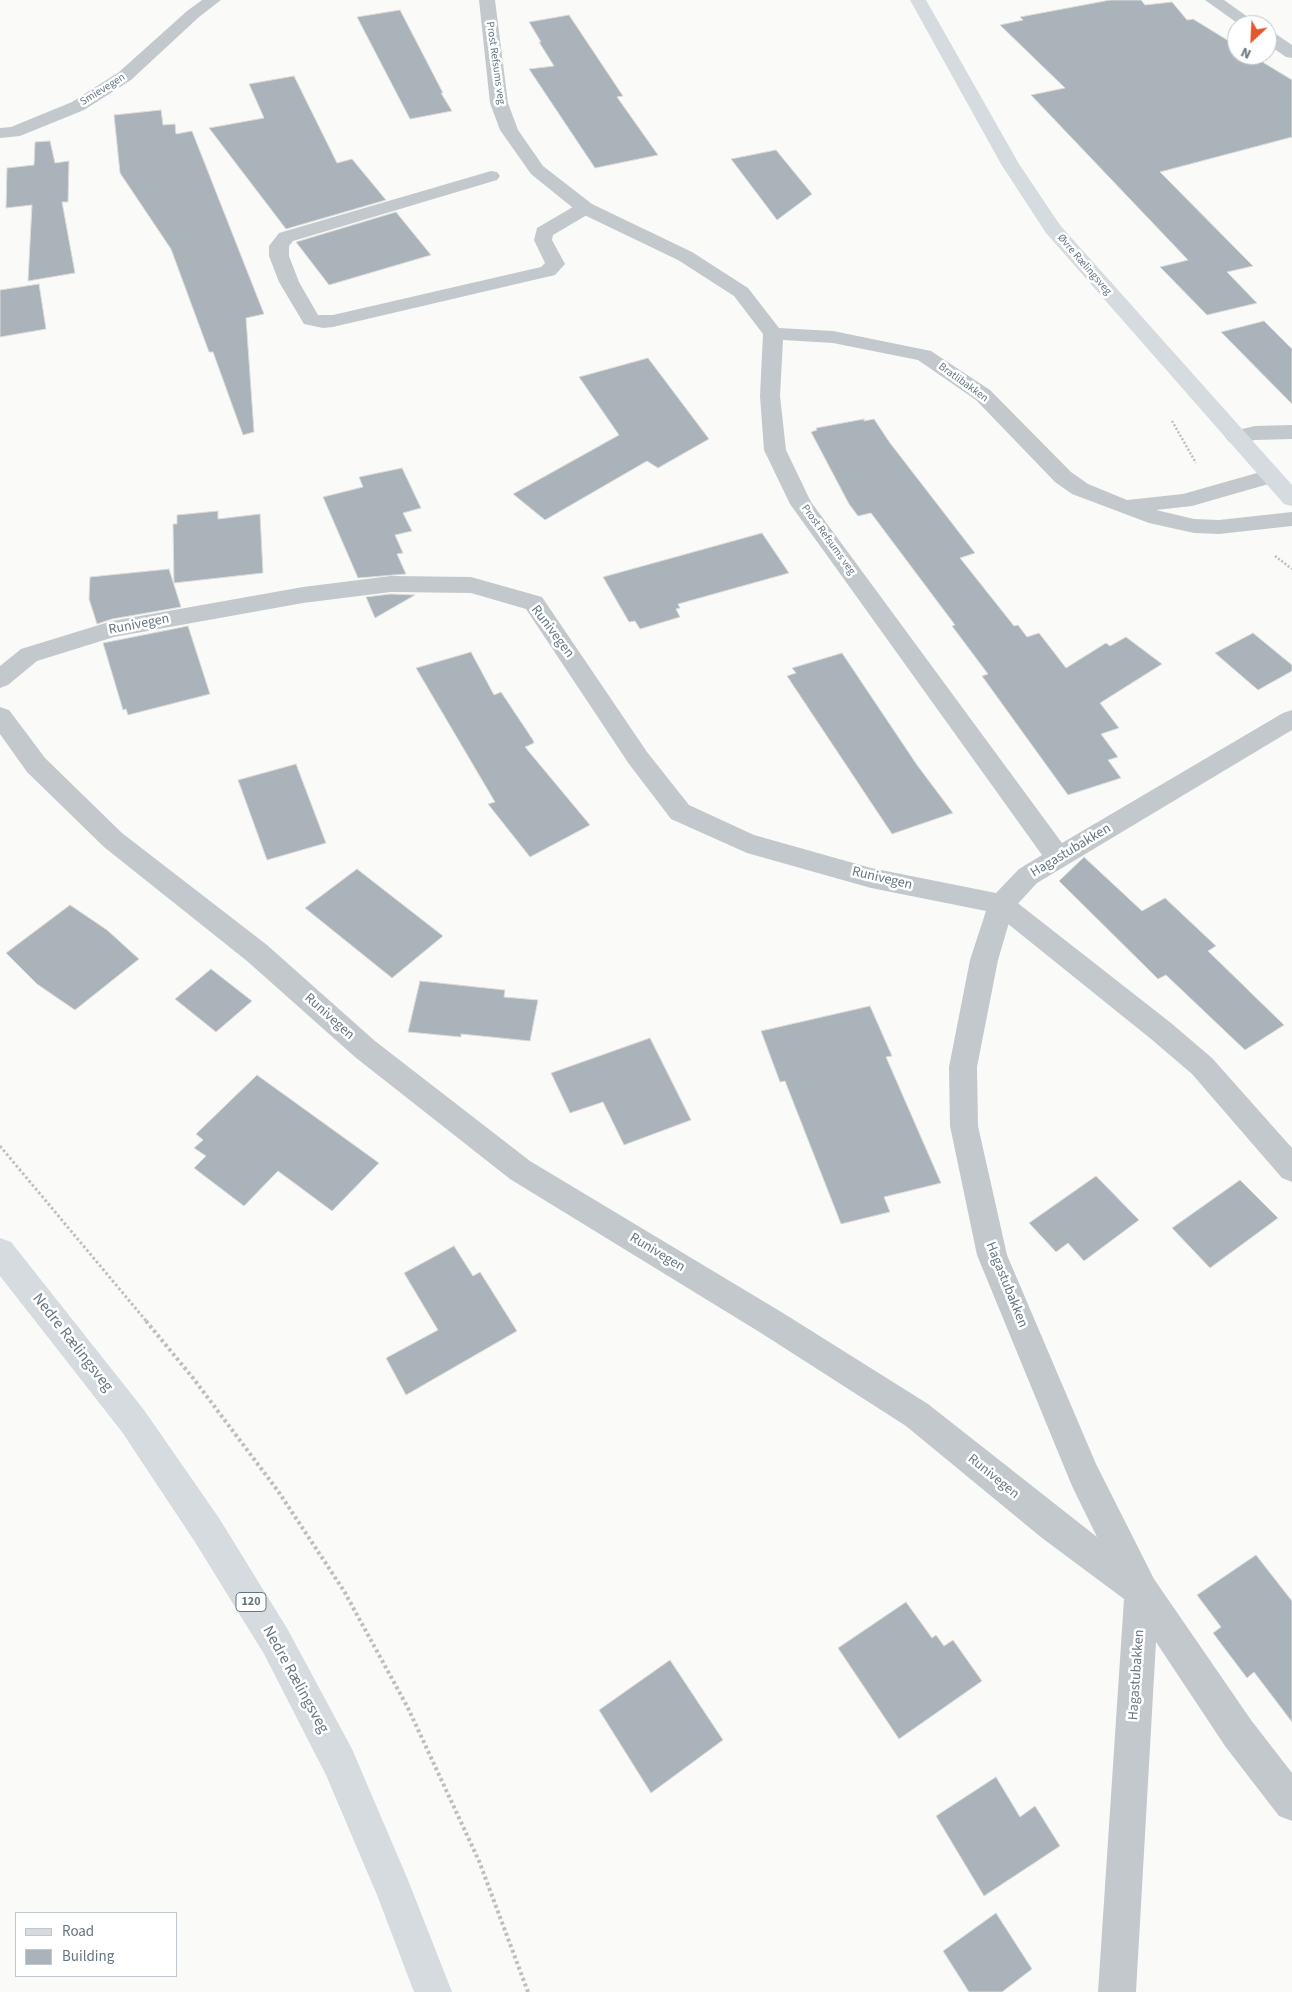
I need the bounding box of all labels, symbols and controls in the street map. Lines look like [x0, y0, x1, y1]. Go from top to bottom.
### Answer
north arrow [1227, 15, 1277, 65]
street label: Prost Refsums veg [483, 21, 507, 105]
text: N [1238, 42, 1255, 64]
street label: Smievegen [78, 71, 128, 109]
street label: Øvre Rælingsveg [1054, 232, 1114, 298]
street label: Bratlibakken [936, 361, 990, 405]
street label: Prost Refsums veg [798, 502, 858, 578]
street label: Runivegen [527, 602, 577, 662]
street label: Runivegen [107, 611, 171, 639]
street label: Hagastubakken [1028, 820, 1114, 882]
street label: Runivegen [850, 864, 914, 894]
street label: Runivegen [301, 990, 357, 1044]
street label: Runivegen [626, 1230, 688, 1276]
street label: Hagastubakken [981, 1240, 1031, 1330]
street label: Nedre Rælingsveg [28, 1290, 116, 1396]
street label: Runivegen [964, 1451, 1022, 1503]
road number: 120 [236, 1592, 266, 1611]
street label: Nedre Rælingsveg [258, 1623, 332, 1737]
street label: Hagastubakken [1125, 1629, 1149, 1721]
legend [15, 1912, 178, 1977]
text: Road [62, 1921, 94, 1942]
text: Building [62, 1946, 114, 1967]

